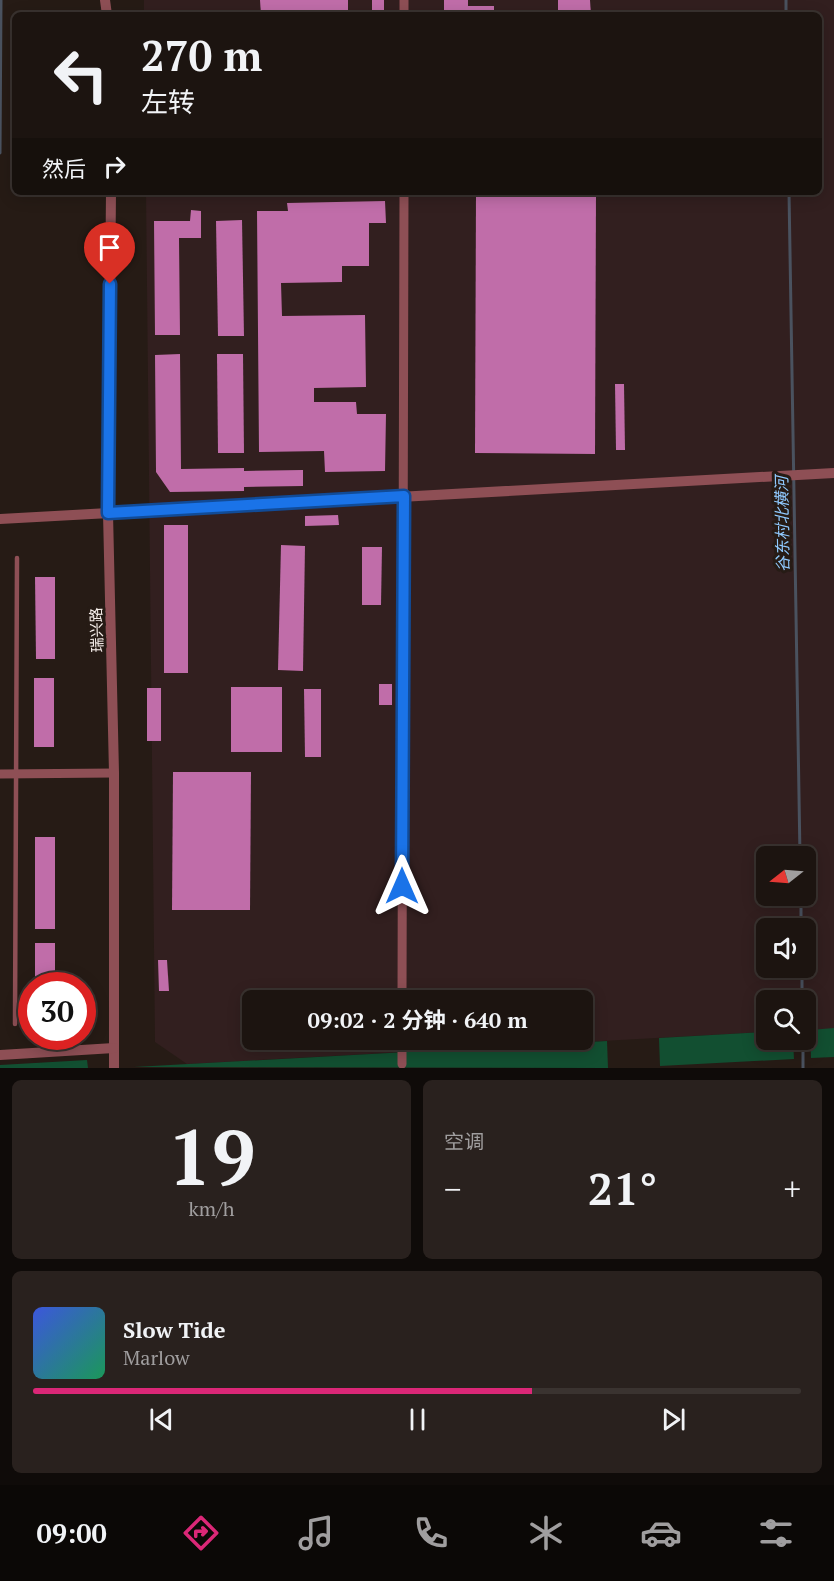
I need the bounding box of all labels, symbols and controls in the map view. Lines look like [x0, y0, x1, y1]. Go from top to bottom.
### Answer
text: 270 m [141, 27, 262, 83]
icon: left [42, 36, 120, 114]
text: 左转 [141, 84, 195, 120]
icon: right [98, 150, 131, 183]
text: 然后 [42, 154, 86, 183]
pin [84, 222, 135, 284]
icon: arrive [93, 231, 126, 264]
water label: 谷东村北横河 [770, 473, 794, 572]
street label: 瑞兴路 [85, 607, 107, 653]
north arrow [756, 846, 816, 906]
map controls [756, 846, 816, 1050]
position arrow [370, 854, 434, 918]
button: sound [756, 918, 816, 978]
speed limit sign: 30 [18, 972, 96, 1050]
button: search [756, 990, 816, 1050]
text: 09:02 · 2 分钟 · 640 m [308, 1005, 527, 1034]
text: 19 [167, 1104, 256, 1207]
text: 空调 [444, 1128, 484, 1155]
text: 21° [588, 1158, 657, 1218]
text: − [444, 1167, 462, 1210]
text: + [783, 1167, 801, 1210]
text: km/h [188, 1195, 235, 1222]
text: Slow Tide [123, 1315, 226, 1344]
text: Marlow [123, 1344, 190, 1371]
icon: previous [145, 1403, 178, 1436]
icon: pause [401, 1403, 434, 1436]
icon: next [657, 1403, 690, 1436]
icon: directions [180, 1512, 222, 1554]
icon: music [295, 1512, 337, 1554]
icon: phone [410, 1512, 452, 1554]
icon: climate [525, 1512, 567, 1554]
icon: car [640, 1512, 682, 1554]
icon: filters [755, 1512, 797, 1554]
text: 09:00 [37, 1515, 107, 1551]

